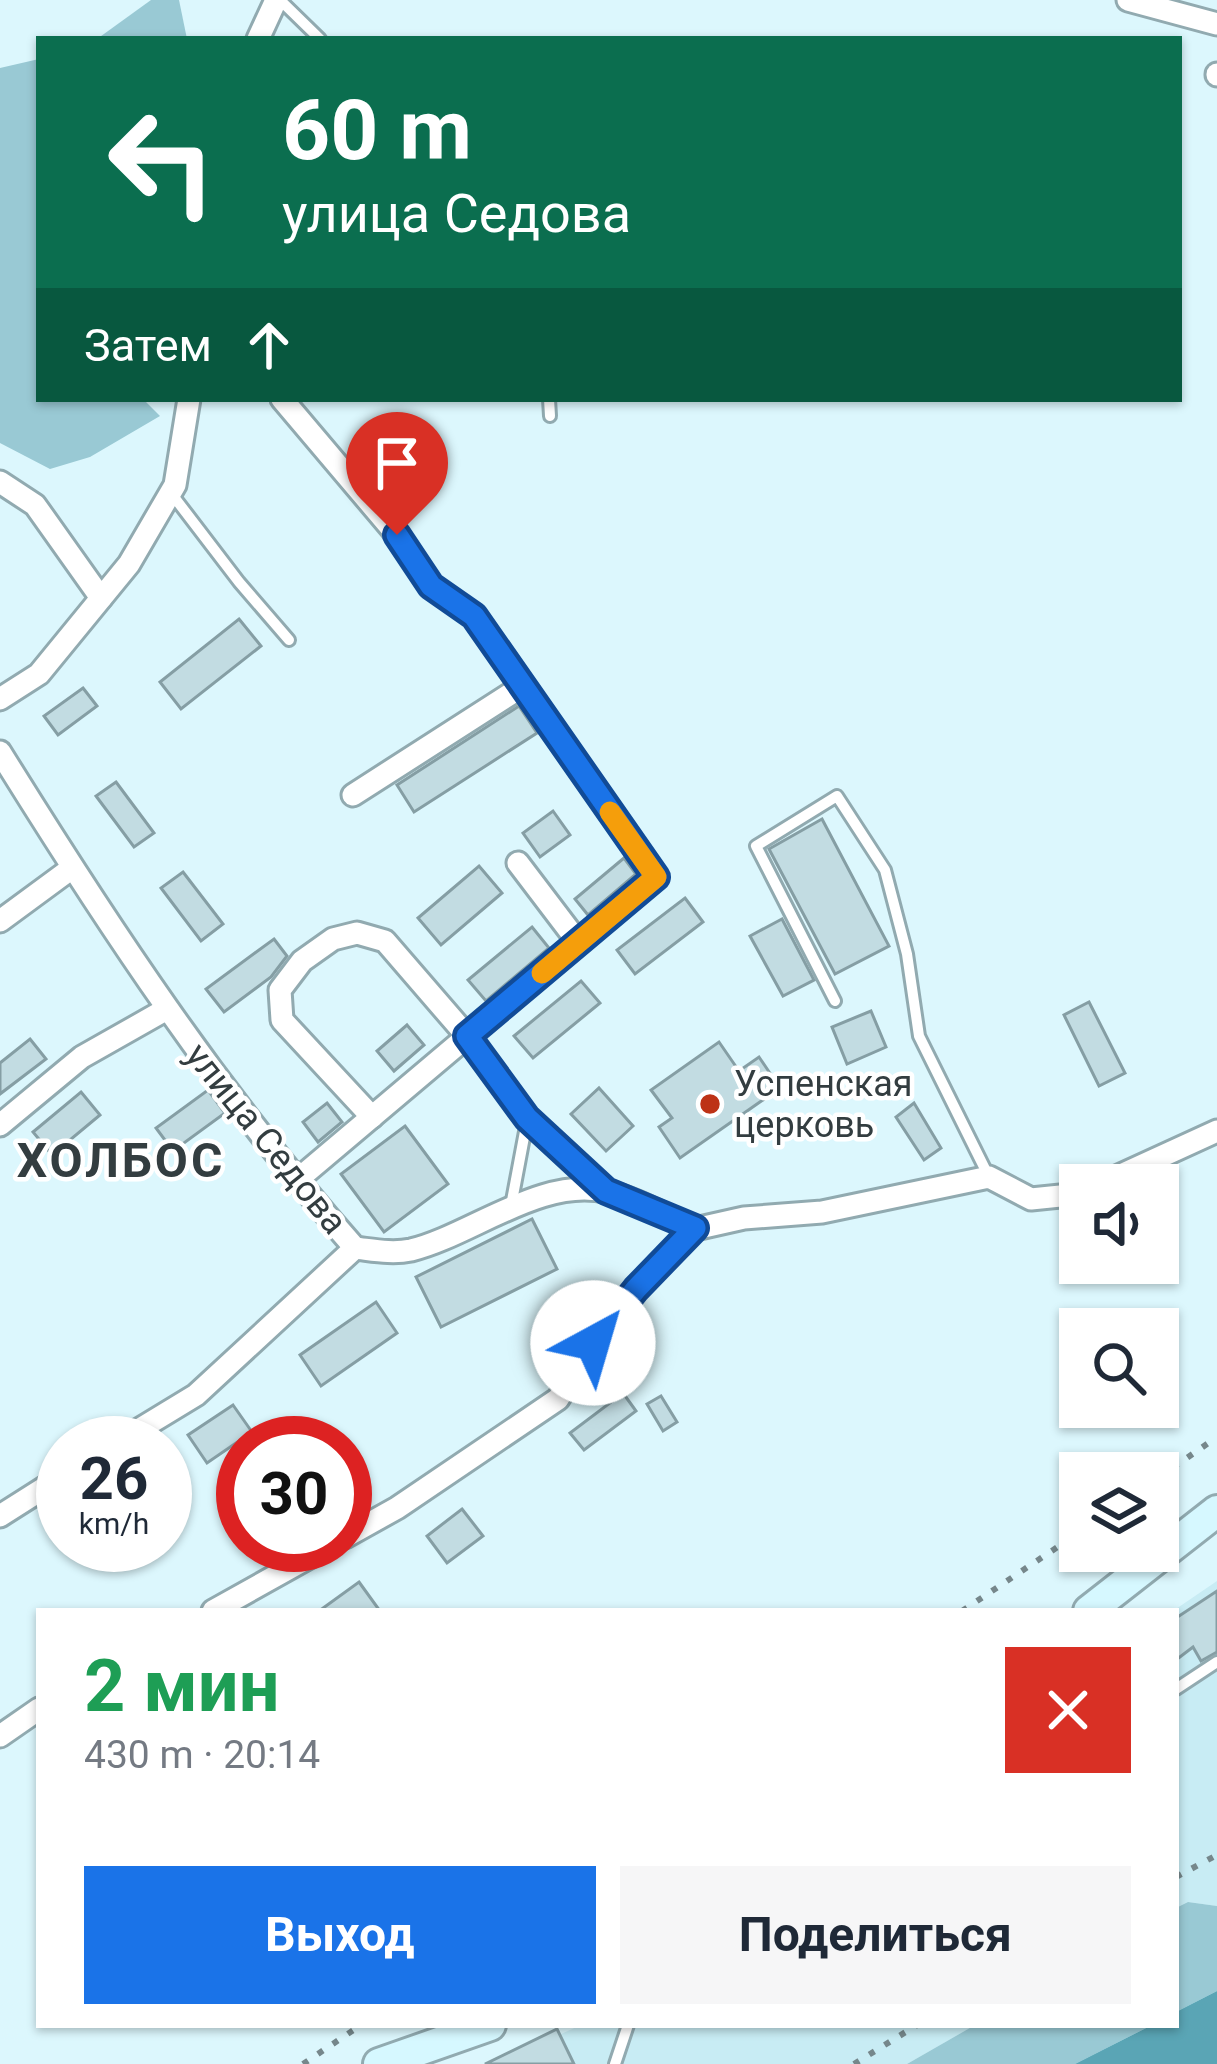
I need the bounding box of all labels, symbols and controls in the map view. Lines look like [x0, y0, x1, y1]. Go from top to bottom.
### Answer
text: 60 m [282, 81, 472, 180]
icon: left [84, 84, 240, 240]
text: улица Седова [282, 182, 631, 245]
icon: ahead [236, 312, 302, 378]
text: Затем [84, 319, 212, 372]
pin [346, 412, 448, 535]
icon: arrive [364, 430, 430, 496]
street label: улица Седова [177, 1035, 356, 1242]
place label: Успенская церковь [734, 1063, 913, 1146]
marker: Успенская церковь [697, 1091, 723, 1117]
district label: ХОЛБОС [17, 1132, 225, 1189]
map controls [1059, 1164, 1179, 1572]
button: sound [1059, 1164, 1179, 1284]
position arrow [530, 1280, 656, 1406]
button: search [1059, 1308, 1179, 1428]
speed limit sign: 30 [216, 1416, 372, 1572]
text: 26 [80, 1443, 148, 1514]
button: layers [1059, 1452, 1179, 1572]
text: km/h [79, 1506, 149, 1541]
text: 2 мин [84, 1644, 279, 1729]
button: close [1005, 1647, 1131, 1773]
text: 430 m · 20:14 [84, 1732, 320, 1778]
button: Выход [84, 1866, 596, 2004]
button: Поделиться [620, 1866, 1131, 2004]

